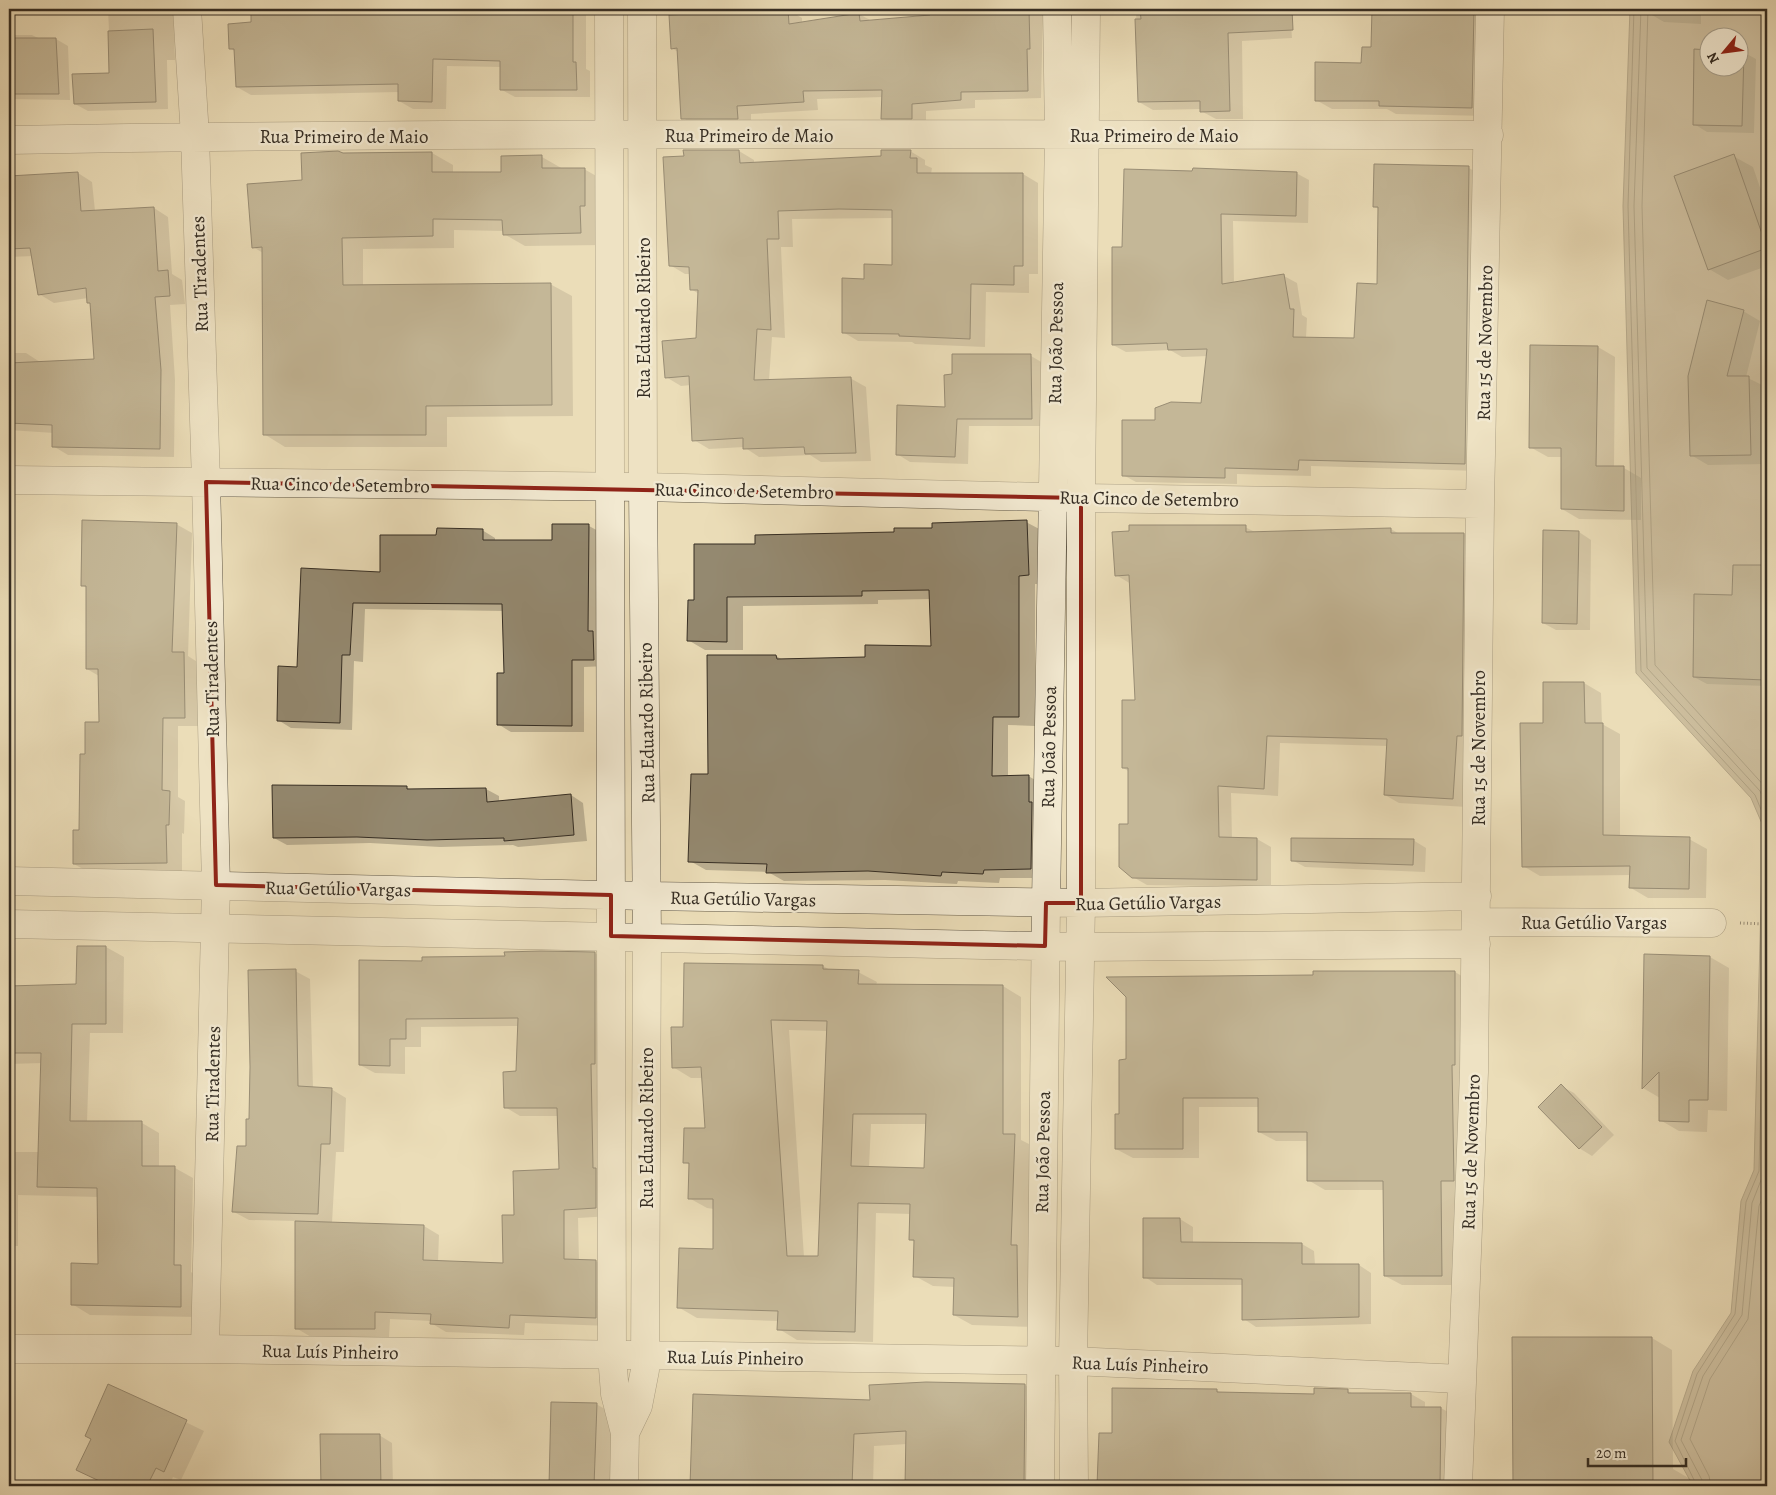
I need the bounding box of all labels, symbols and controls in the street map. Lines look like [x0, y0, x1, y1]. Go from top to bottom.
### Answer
north arrow [1698, 28, 1748, 78]
text: N [1702, 49, 1724, 67]
street label: Rua Primeiro de Maio [665, 123, 833, 149]
street label: Rua Primeiro de Maio [1070, 123, 1238, 149]
street label: Rua Primeiro de Maio [260, 124, 428, 150]
street label: Rua Tiradentes [185, 215, 215, 333]
street label: Rua Eduardo Ribeiro [631, 237, 657, 399]
street label: Rua 15 de Novembro [1471, 265, 1499, 421]
street label: Rua João Pessoa [1042, 281, 1070, 405]
street label: Rua Cinco de Setembro [250, 470, 430, 500]
street label: Rua Cinco de Setembro [654, 476, 834, 506]
street label: Rua Cinco de Setembro [1059, 484, 1239, 514]
street label: Rua Tiradentes [198, 620, 226, 737]
street label: Rua Eduardo Ribeiro [633, 642, 661, 804]
street label: Rua 15 de Novembro [1466, 670, 1492, 826]
street label: Rua João Pessoa [1035, 685, 1063, 809]
street label: Rua Getúlio Vargas [265, 875, 411, 903]
street label: Rua Getúlio Vargas [670, 885, 816, 913]
street label: Rua Getúlio Vargas [1075, 889, 1221, 917]
street label: Rua Getúlio Vargas [1521, 910, 1667, 936]
street label: Rua Tiradentes [199, 1026, 227, 1143]
street label: Rua Eduardo Ribeiro [634, 1047, 660, 1209]
street label: Rua 15 de Novembro [1455, 1074, 1487, 1230]
street label: Rua João Pessoa [1029, 1090, 1057, 1214]
street label: Rua Luís Pinheiro [261, 1338, 399, 1366]
street label: Rua Luís Pinheiro [666, 1344, 804, 1372]
street label: Rua Luís Pinheiro [1071, 1350, 1209, 1380]
scale bar [1588, 1435, 1686, 1467]
text: 20 m [1596, 1443, 1627, 1463]

